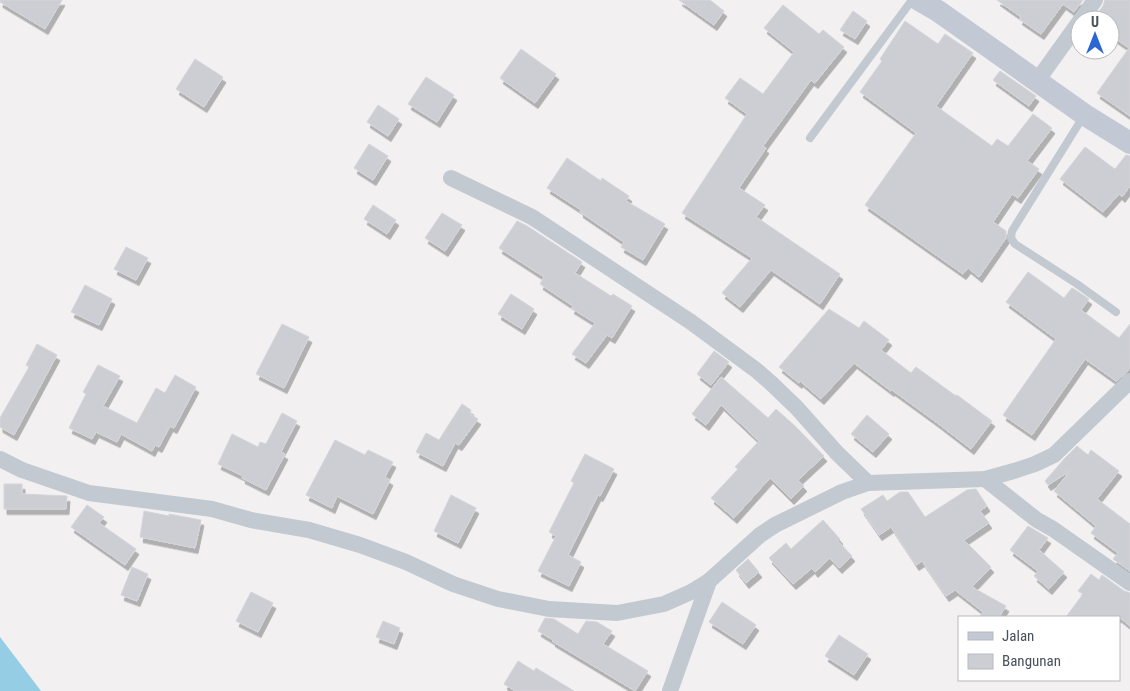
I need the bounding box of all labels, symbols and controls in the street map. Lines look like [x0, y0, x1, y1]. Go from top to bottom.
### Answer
north arrow [1070, 10, 1120, 60]
text: U [1091, 14, 1099, 30]
legend [958, 616, 1120, 681]
text: Jalan [1002, 627, 1034, 645]
text: Bangunan [1002, 652, 1061, 670]

